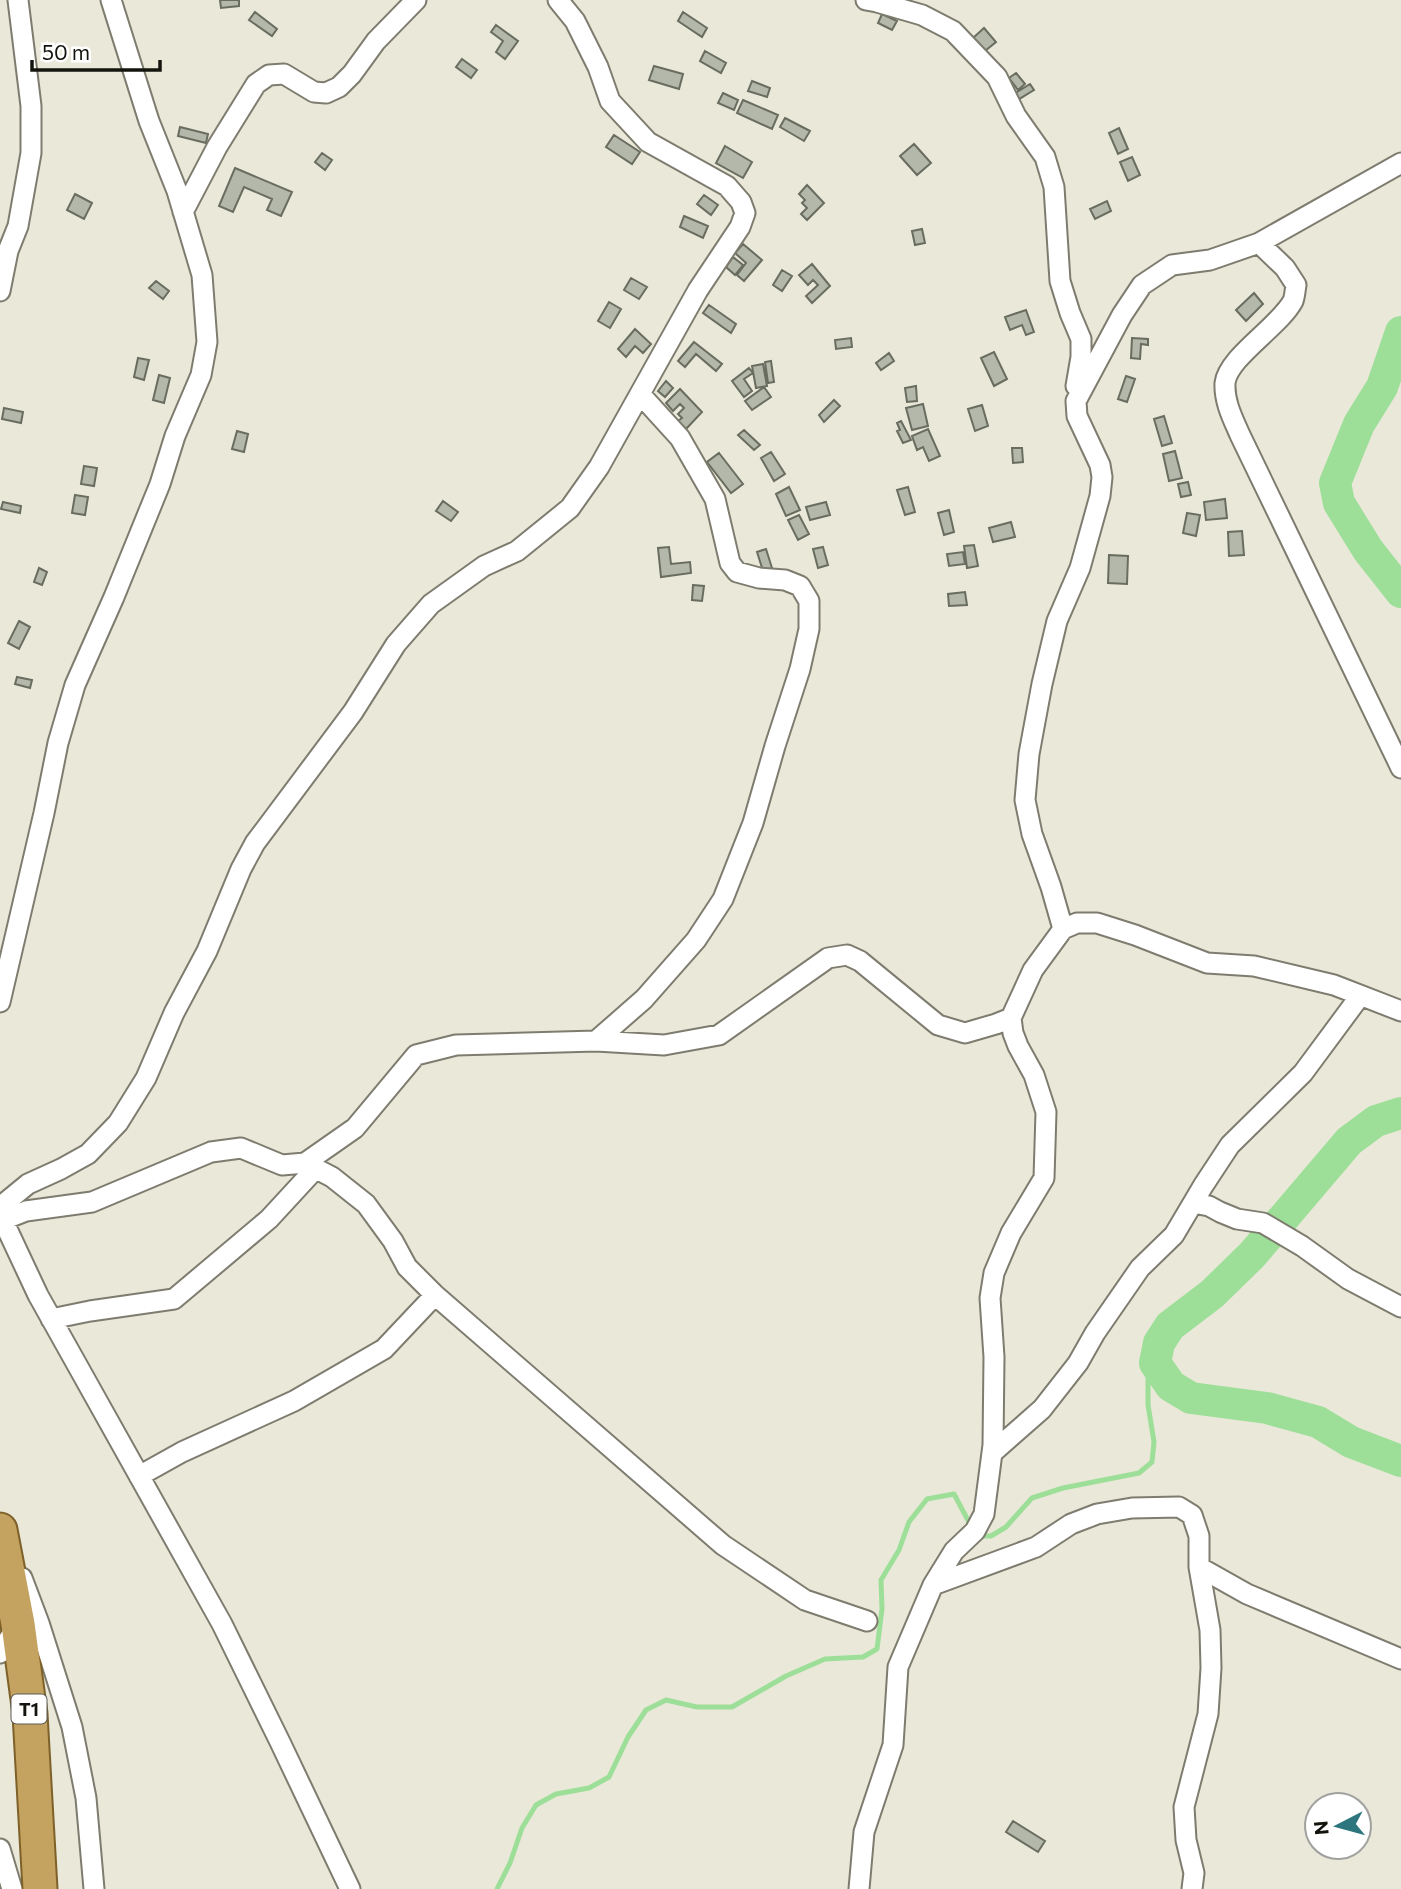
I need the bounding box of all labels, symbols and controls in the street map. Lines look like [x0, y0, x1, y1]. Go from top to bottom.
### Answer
scale bar [32, 28, 159, 72]
text: 50 m [42, 39, 90, 64]
road number: T1 [12, 1694, 46, 1724]
north arrow [1303, 1791, 1373, 1861]
text: N [1308, 1820, 1333, 1836]

